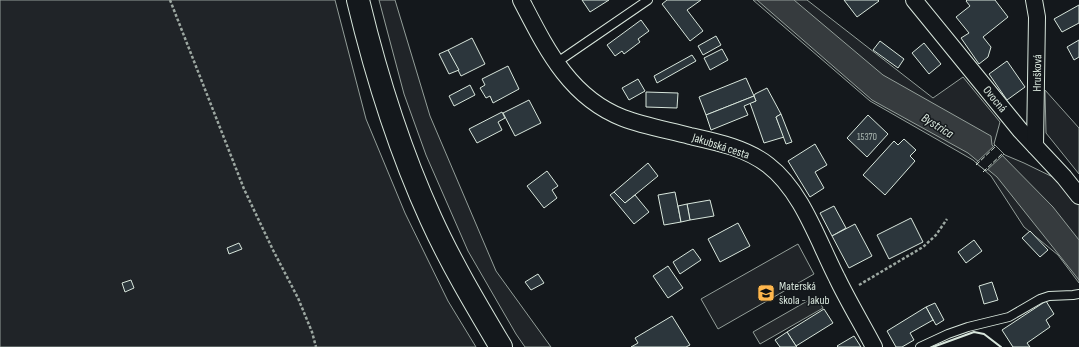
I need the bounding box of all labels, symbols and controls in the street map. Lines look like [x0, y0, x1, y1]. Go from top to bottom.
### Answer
street label: Hrušková [1030, 54, 1045, 92]
street label: Ovocná [979, 83, 1010, 116]
water label: Bystrica [918, 110, 957, 142]
street label: Jakubská cesta [689, 130, 752, 163]
house number: 15370 [857, 131, 877, 143]
place label: Materská škola - Jakub [779, 279, 829, 308]
school or university icon: Materská škola - Jakub [756, 283, 776, 303]

